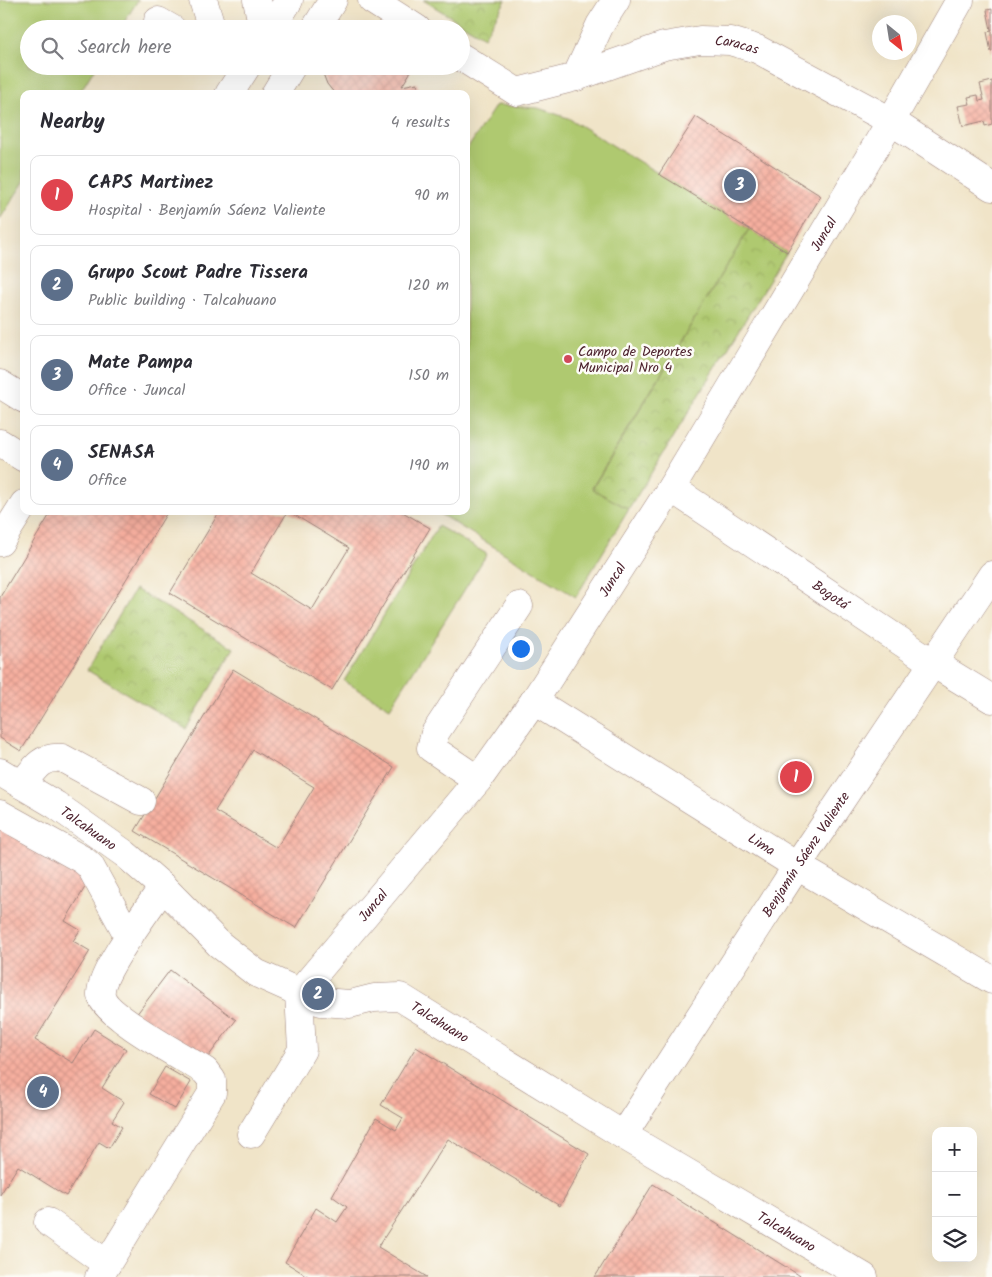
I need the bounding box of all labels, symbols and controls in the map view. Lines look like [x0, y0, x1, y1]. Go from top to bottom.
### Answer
north arrow [872, 15, 917, 60]
search box [20, 20, 470, 75]
street label: Caracas [714, 30, 761, 61]
text: Search here [78, 33, 172, 63]
icon: search [38, 34, 66, 62]
text: Nearby [40, 106, 105, 139]
text: 4 results [391, 110, 450, 135]
pin: 3 [724, 166, 756, 204]
text: CAPS Martinez [88, 168, 213, 198]
text: 1 [55, 183, 59, 208]
text: 90 m [414, 183, 449, 208]
text: Hospital · Benjamín Sáenz Valiente [88, 198, 326, 223]
street label: Juncal [805, 212, 843, 256]
text: Grupo Scout Padre Tissera [88, 258, 308, 288]
text: 2 [52, 273, 62, 298]
text: 120 m [408, 273, 449, 298]
text: Public building · Talcahuano [88, 288, 277, 313]
place label: Campo de Deportes Municipal Nro 4 [578, 341, 692, 379]
text: Mate Pampa [88, 348, 193, 378]
marker: Campo de Deportes Municipal Nro 4 [562, 353, 574, 365]
text: 3 [53, 363, 61, 388]
text: 150 m [408, 363, 449, 388]
text: Office · Juncal [88, 378, 185, 403]
text: SENASA [88, 438, 155, 468]
text: 4 [53, 453, 61, 478]
text: 190 m [409, 453, 449, 478]
text: Office [88, 468, 127, 493]
street label: Juncal [594, 558, 633, 601]
street label: Bogotá [807, 575, 854, 617]
your location [508, 636, 534, 662]
pin: 1 [780, 758, 812, 796]
street label: Benjamín Sáenz Valiente [757, 787, 856, 922]
street label: Talcahuano [55, 801, 121, 857]
street label: Lima [743, 828, 779, 862]
street label: Juncal [353, 884, 394, 927]
pin: 2 [302, 975, 334, 1013]
street label: Talcahuano [406, 996, 473, 1049]
pin: 4 [27, 1073, 59, 1111]
map controls [932, 1127, 977, 1262]
button: + [932, 1127, 977, 1172]
button: − [932, 1172, 977, 1217]
street label: Talcahuano [753, 1206, 820, 1258]
button: layers [932, 1217, 977, 1262]

